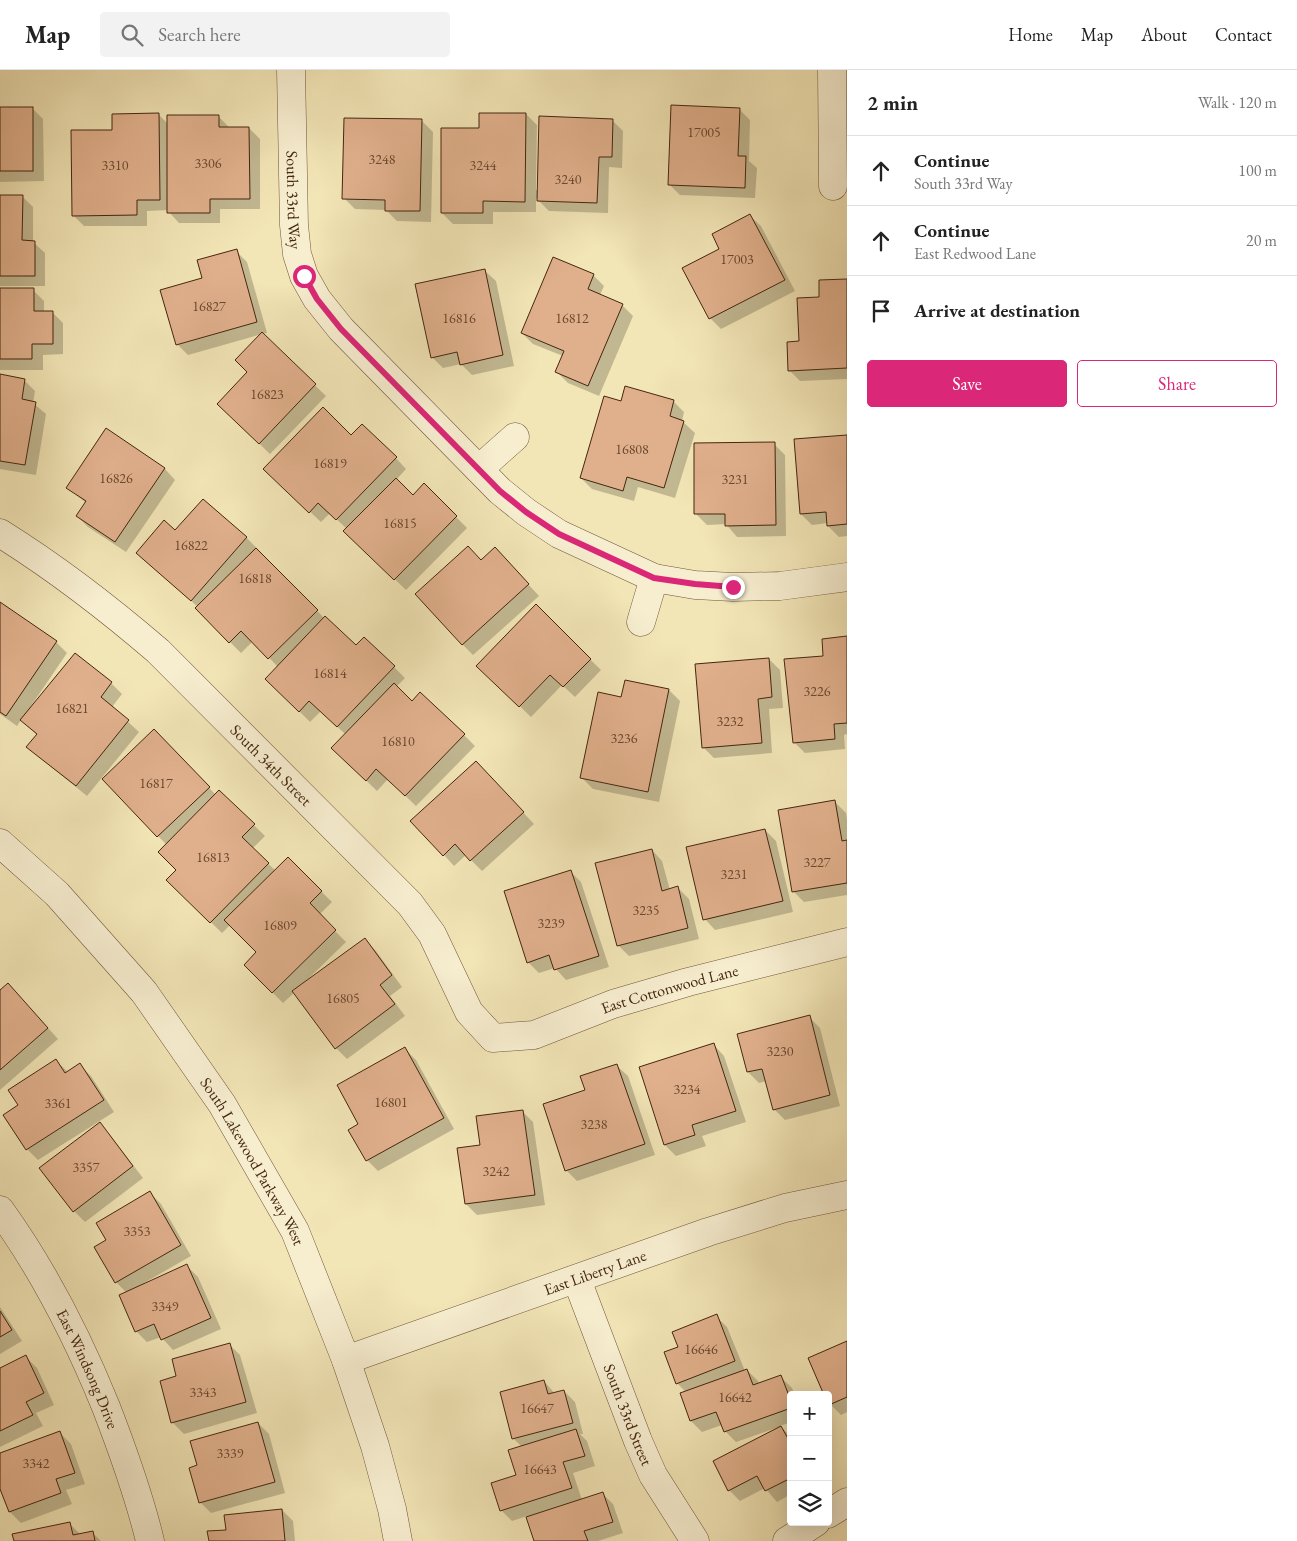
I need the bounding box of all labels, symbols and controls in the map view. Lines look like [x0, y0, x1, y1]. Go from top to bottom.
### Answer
search box [100, 12, 450, 57]
text: Map [25, 19, 70, 50]
icon: search [118, 21, 146, 49]
text: Search here [158, 22, 241, 47]
text: Home [1008, 23, 1053, 46]
text: Map [1081, 23, 1113, 46]
text: About [1141, 23, 1187, 46]
text: Contact [1215, 23, 1272, 46]
text: 2 min [867, 89, 918, 116]
text: Walk · 120 m [1198, 92, 1277, 113]
house number: 17005 [687, 123, 721, 141]
text: Continue [914, 148, 989, 173]
street label: South 33rd Way [282, 150, 307, 251]
house number: 3248 [369, 150, 396, 168]
house number: 3306 [195, 154, 222, 172]
house number: 3310 [102, 156, 129, 174]
house number: 3244 [470, 156, 497, 174]
icon: ahead [867, 157, 895, 185]
text: 100 m [1238, 160, 1277, 181]
house number: 3240 [555, 170, 582, 188]
text: South 33rd Way [914, 173, 1013, 194]
text: Continue [914, 218, 989, 243]
icon: ahead [867, 227, 895, 255]
text: 20 m [1246, 230, 1277, 251]
text: East Redwood Lane [914, 243, 1036, 264]
house number: 17003 [720, 250, 754, 268]
route start [293, 265, 316, 288]
house number: 16827 [192, 297, 226, 315]
icon: arrive [867, 297, 895, 325]
text: Arrive at destination [914, 298, 1080, 323]
house number: 16816 [442, 309, 476, 327]
house number: 16812 [555, 309, 589, 327]
button: Save [867, 360, 1067, 407]
button: Share [1077, 360, 1277, 407]
house number: 16823 [250, 385, 284, 403]
house number: 16808 [615, 440, 649, 458]
house number: 16819 [313, 454, 347, 472]
house number: 16826 [99, 469, 133, 487]
house number: 3231 [722, 470, 748, 488]
house number: 16815 [383, 514, 417, 532]
house number: 16822 [174, 536, 208, 554]
house number: 16818 [238, 569, 272, 587]
route end [722, 576, 745, 599]
house number: 16814 [313, 664, 347, 682]
house number: 3226 [804, 682, 831, 700]
house number: 16821 [55, 699, 89, 717]
house number: 3232 [717, 712, 744, 730]
street label: South 34th Street [226, 720, 316, 811]
house number: 3236 [611, 729, 638, 747]
house number: 16810 [381, 732, 415, 750]
house number: 16817 [139, 774, 173, 792]
house number: 16813 [196, 848, 230, 866]
house number: 3227 [804, 853, 831, 871]
house number: 3231 [721, 865, 747, 883]
house number: 3235 [633, 901, 659, 919]
house number: 3239 [538, 914, 565, 932]
house number: 16809 [263, 916, 297, 934]
street label: East Cottonwood Lane [598, 960, 741, 1019]
house number: 16805 [326, 989, 360, 1007]
house number: 3230 [767, 1042, 794, 1060]
street label: South Lakewood Parkway West [195, 1073, 310, 1248]
house number: 3234 [674, 1080, 701, 1098]
house number: 16801 [374, 1093, 408, 1111]
house number: 3361 [45, 1094, 71, 1112]
house number: 3238 [581, 1115, 608, 1133]
house number: 3357 [73, 1158, 100, 1176]
house number: 3242 [483, 1162, 510, 1180]
house number: 3353 [124, 1222, 151, 1240]
street label: East Liberty Lane [541, 1245, 649, 1300]
house number: 3349 [152, 1297, 179, 1315]
street label: East Windsong Drive [52, 1305, 123, 1432]
house number: 16646 [684, 1340, 718, 1358]
street label: South 33rd Street [599, 1361, 657, 1469]
house number: 3343 [190, 1383, 217, 1401]
house number: 16642 [718, 1388, 752, 1406]
map controls [787, 1391, 832, 1526]
button: + [787, 1391, 832, 1436]
house number: 16647 [520, 1399, 554, 1417]
button: − [787, 1436, 832, 1481]
house number: 3339 [217, 1444, 244, 1462]
house number: 3342 [23, 1454, 50, 1472]
house number: 16643 [523, 1460, 557, 1478]
button: layers [787, 1481, 832, 1526]

